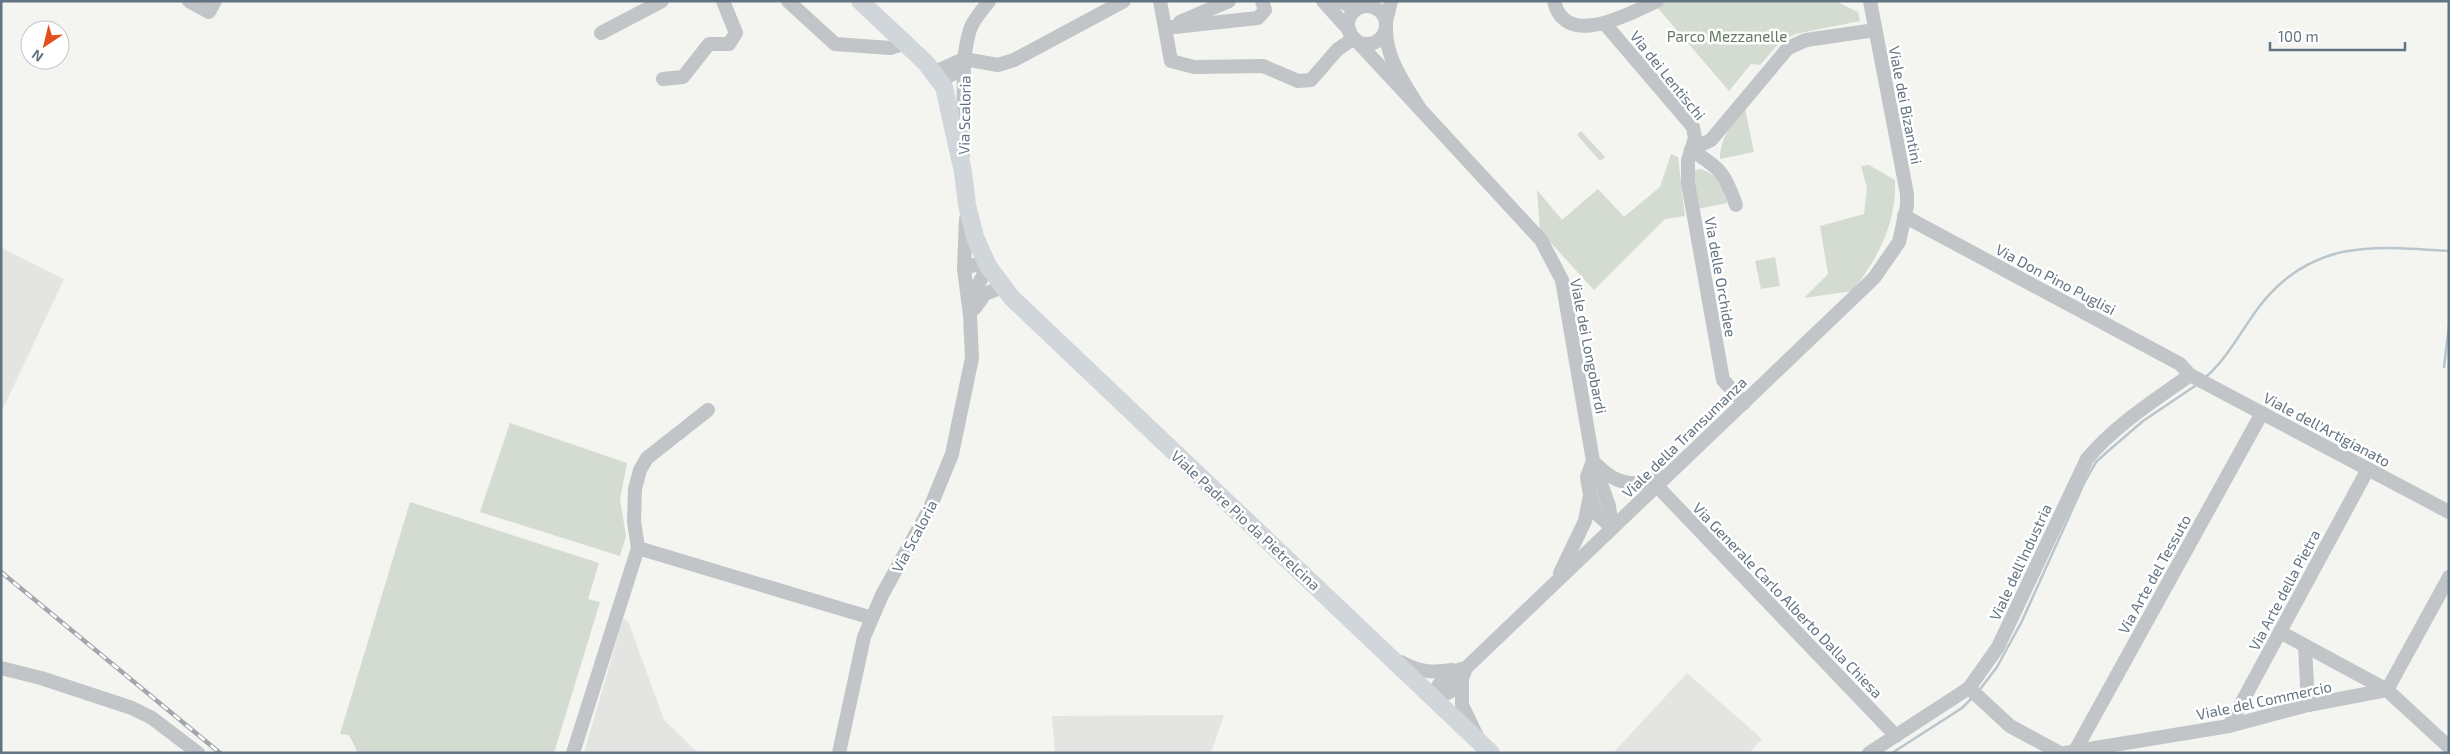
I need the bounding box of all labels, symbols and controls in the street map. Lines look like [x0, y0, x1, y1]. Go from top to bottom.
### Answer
north arrow [20, 20, 70, 70]
scale bar [2270, 20, 2405, 52]
street label: Via dei Lentischi [1627, 27, 1709, 123]
park label: Parco Mezzanelle [1667, 27, 1787, 45]
text: 100 m [2278, 27, 2319, 45]
street label: Viale dei Bizantini [1886, 44, 1926, 166]
text: N [28, 46, 46, 66]
street label: Via Scaloria [954, 75, 974, 155]
street label: Via delle Orchidee [1702, 216, 1740, 338]
street label: Via Don Pino Puglisi [1993, 240, 2119, 318]
street label: Viale dei Longobardi [1567, 277, 1611, 415]
street label: Viale della Transumanza [1618, 373, 1750, 501]
street label: Viale dell'Artigianato [2260, 388, 2394, 470]
street label: Viale Padre Pio da Pietrelcina [1168, 446, 1324, 594]
street label: Via Scaloria [887, 497, 941, 575]
street label: Via Generale Carlo Alberto Dalla Chiesa [1689, 498, 1887, 702]
street label: Viale dell'Industria [1985, 501, 2055, 623]
street label: Via Arte del Tessuto [2114, 511, 2194, 637]
street label: Via Arte della Pietra [2245, 526, 2323, 654]
street label: Viale del Commercio [2195, 677, 2333, 723]

